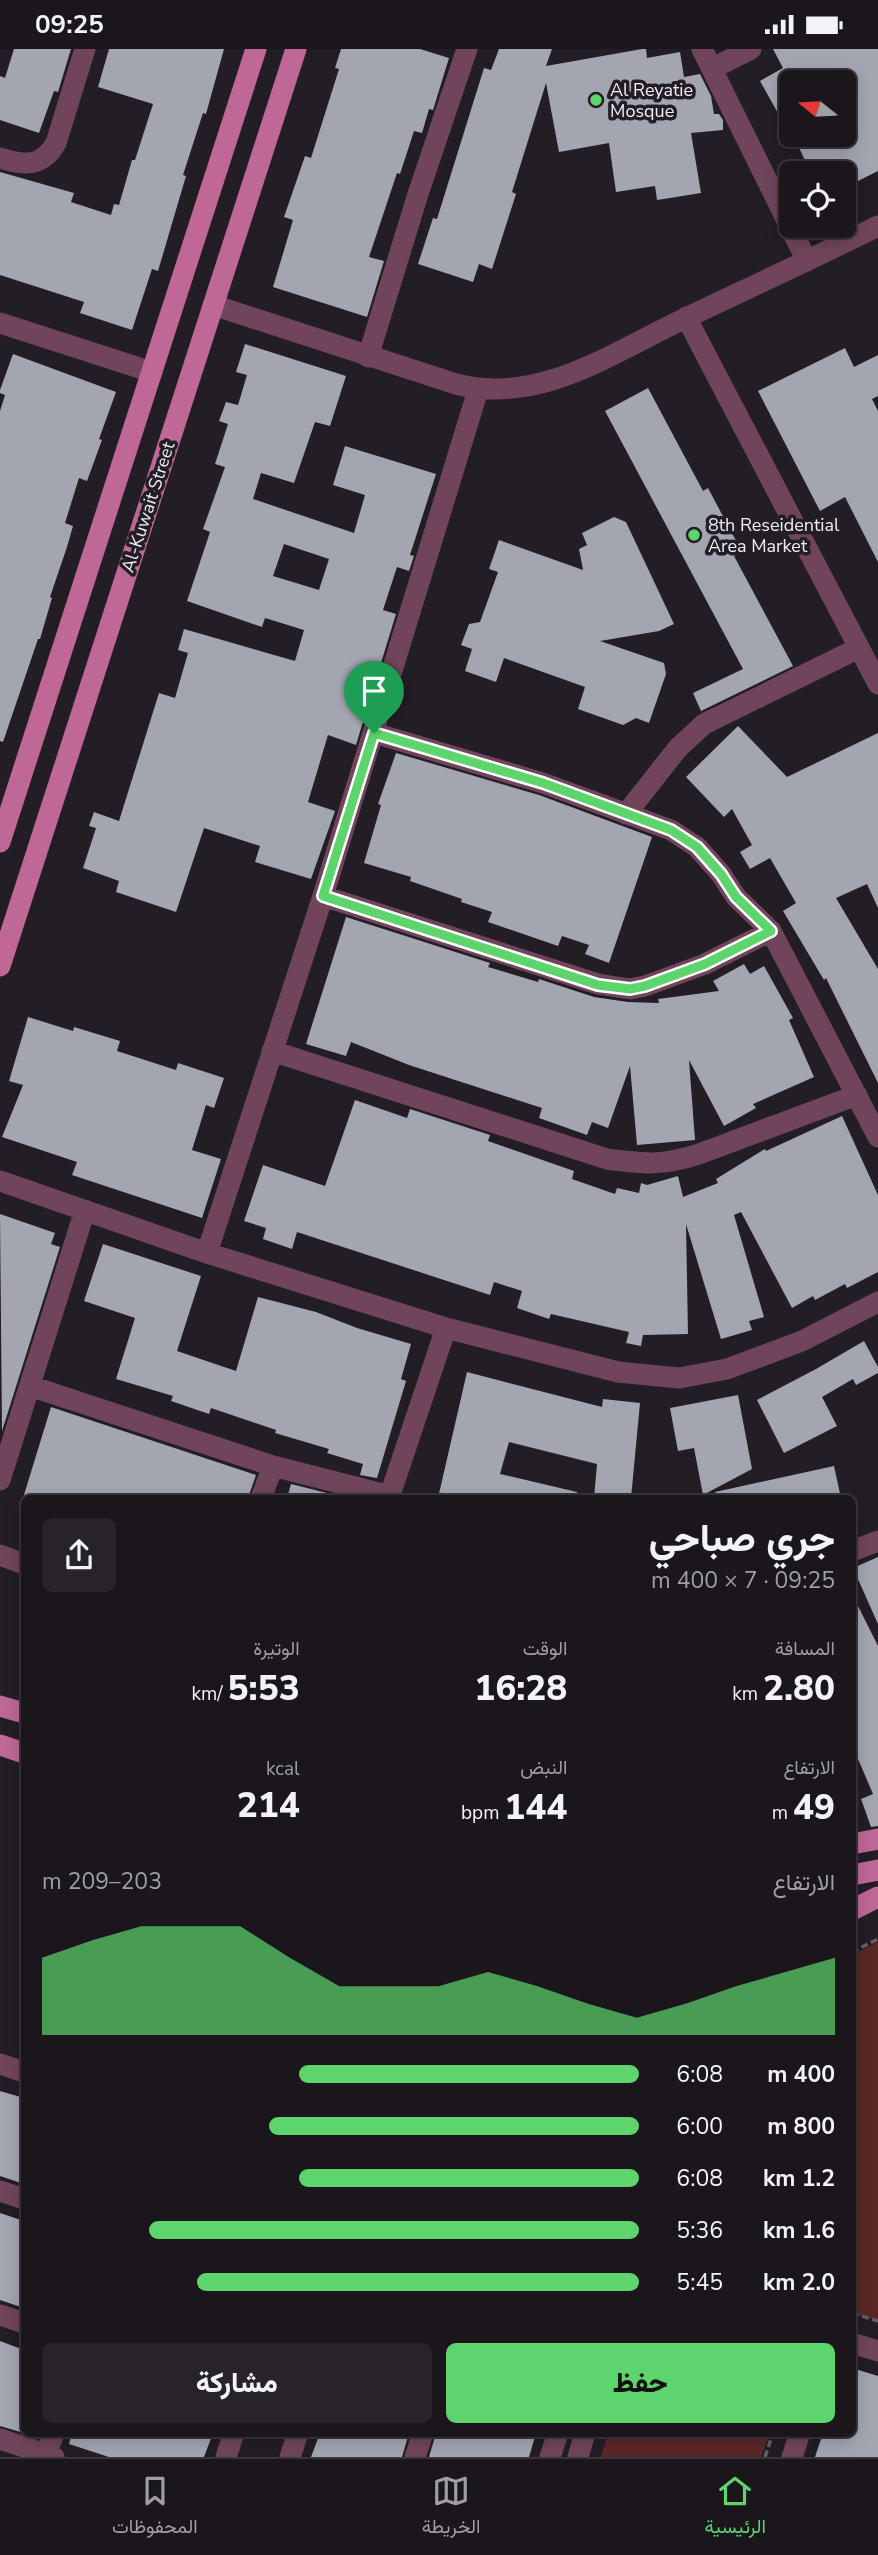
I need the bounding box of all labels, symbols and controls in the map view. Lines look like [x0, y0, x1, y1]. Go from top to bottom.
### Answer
text: 09:25 [35, 7, 104, 42]
north arrow [779, 70, 856, 147]
map controls [779, 70, 856, 238]
place label: Al Reyatie Mosque [610, 78, 693, 123]
marker: Al Reyatie Mosque [588, 92, 604, 108]
button: locate [779, 161, 856, 238]
street label: Al-Kuwait Street [116, 438, 181, 575]
place label: 8th Reseidential Area Market [708, 513, 840, 558]
marker: 8th Reseidential Area Market [686, 527, 702, 543]
pin [344, 661, 404, 733]
icon: arrive [355, 672, 393, 710]
text: جري صباحي [649, 1513, 835, 1564]
button: share [42, 1518, 116, 1592]
text: 09:25 · 7 × 400 m [651, 1565, 835, 1596]
text: الوتيرة [253, 1636, 300, 1662]
text: الوقت [523, 1636, 567, 1662]
text: المسافة [775, 1636, 835, 1662]
text: 5:53 [228, 1665, 300, 1712]
text: 16:28 [474, 1665, 567, 1712]
text: 2.80 [763, 1665, 835, 1712]
text: /km [192, 1681, 228, 1707]
text: km [732, 1681, 763, 1707]
text: النبض [520, 1755, 567, 1781]
text: الارتفاع [783, 1755, 835, 1781]
text: kcal [266, 1756, 300, 1782]
text: 214 [237, 1782, 300, 1829]
text: 144 [504, 1784, 567, 1831]
text: 49 [793, 1784, 835, 1831]
text: bpm [461, 1800, 504, 1826]
text: m [772, 1800, 793, 1826]
text: 203–209 m [42, 1866, 162, 1897]
text: الارتفاع [773, 1867, 835, 1898]
text: 6:08 [676, 2059, 723, 2090]
text: 400 m [767, 2059, 835, 2090]
text: 6:00 [676, 2111, 723, 2142]
text: 800 m [767, 2111, 835, 2142]
text: 6:08 [676, 2163, 723, 2194]
text: 1.2 km [763, 2163, 835, 2194]
text: 5:36 [676, 2215, 723, 2246]
text: 1.6 km [763, 2215, 835, 2246]
text: 5:45 [676, 2267, 723, 2298]
text: 2.0 km [763, 2267, 835, 2298]
button: مشاركة [42, 2343, 432, 2423]
button: حفظ [446, 2343, 835, 2423]
tab: المحفوظات [112, 2472, 198, 2543]
tab: الخريطة [422, 2472, 480, 2543]
tab: الرئيسية [705, 2472, 766, 2543]

